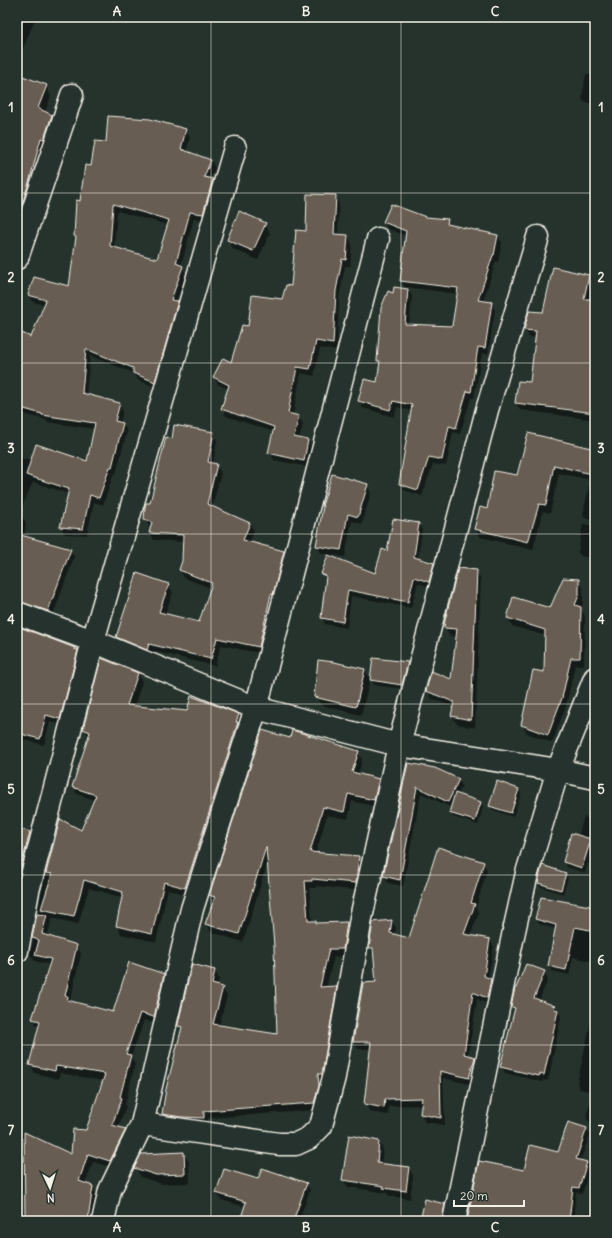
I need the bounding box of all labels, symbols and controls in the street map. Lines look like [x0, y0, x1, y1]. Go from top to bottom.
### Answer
text: A [113, 3, 122, 20]
text: B [302, 3, 311, 20]
text: C [491, 3, 500, 20]
text: 1 [8, 99, 14, 116]
text: 1 [598, 99, 604, 116]
text: 2 [7, 269, 15, 286]
text: 2 [597, 269, 605, 286]
text: 3 [7, 440, 15, 457]
text: 3 [597, 440, 605, 457]
text: 4 [7, 611, 15, 628]
text: 4 [597, 611, 605, 628]
text: 5 [7, 781, 15, 798]
text: 5 [597, 781, 605, 798]
text: 6 [7, 952, 15, 969]
text: 6 [597, 952, 605, 969]
text: 7 [8, 1122, 15, 1139]
text: 7 [598, 1122, 605, 1139]
north arrow [30, 1168, 70, 1208]
scale bar [454, 1182, 524, 1208]
text: 20 m [460, 1188, 488, 1203]
text: N [46, 1191, 55, 1205]
text: A [113, 1219, 122, 1236]
text: B [302, 1219, 311, 1236]
text: C [491, 1219, 500, 1236]

